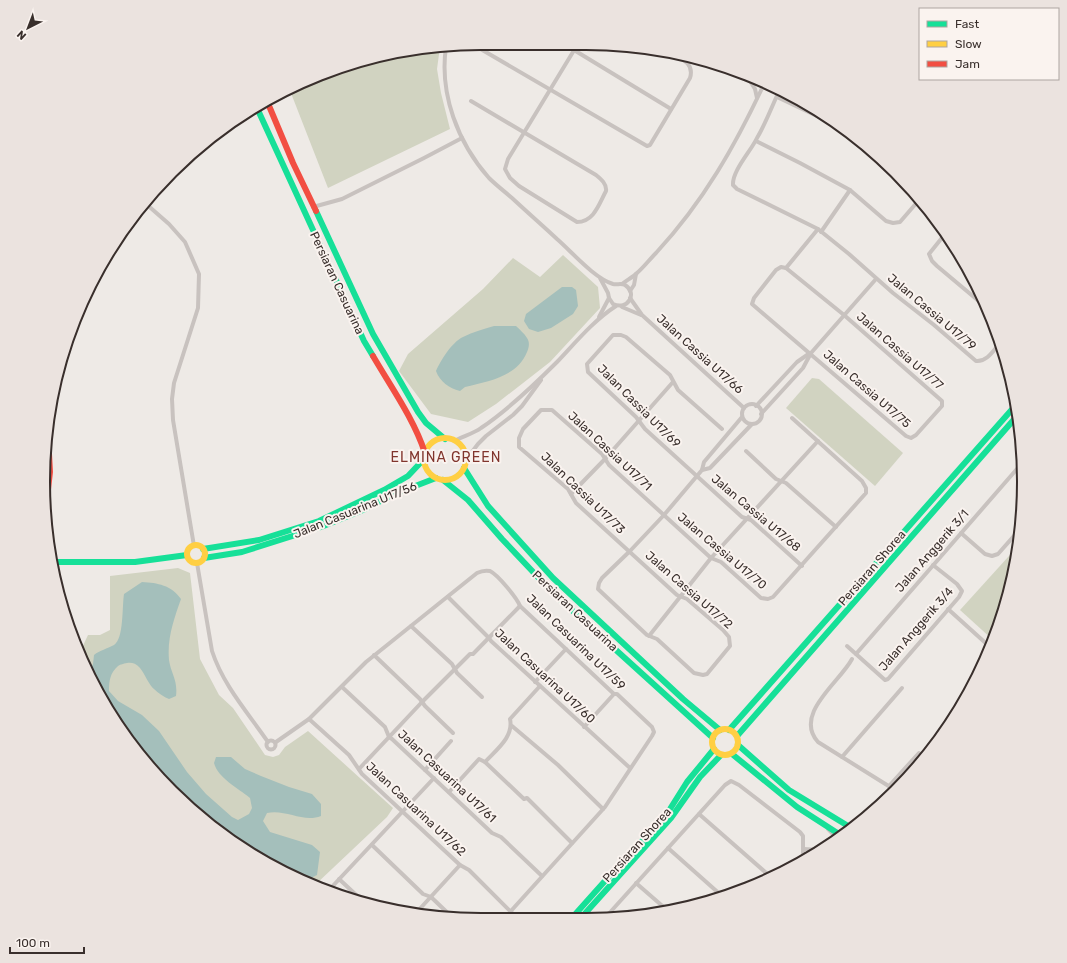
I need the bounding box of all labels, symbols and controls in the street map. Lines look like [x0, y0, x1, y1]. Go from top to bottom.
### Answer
north arrow [8, 8, 48, 48]
legend [919, 8, 1059, 80]
text: Fast [955, 17, 979, 31]
text: N [14, 28, 29, 43]
text: Slow [955, 37, 982, 51]
text: Jam [955, 57, 980, 71]
street label: Persiaran Casuarina [307, 229, 367, 337]
street label: Jalan Cassia U17/79 [885, 271, 979, 353]
street label: Jalan Cassia U17/77 [854, 310, 946, 392]
street label: Jalan Cassia U17/66 [654, 311, 746, 397]
street label: Jalan Cassia U17/75 [820, 347, 914, 431]
street label: Jalan Cassia U17/69 [595, 362, 683, 450]
street label: Jalan Cassia U17/71 [565, 409, 655, 493]
district label: ELMINA GREEN [391, 449, 501, 466]
street label: Jalan Cassia U17/73 [538, 449, 628, 537]
street label: Jalan Cassia U17/68 [709, 472, 803, 554]
street label: Jalan Casuarina U17/56 [291, 479, 419, 541]
street label: Jalan Anggerik 3/1 [892, 507, 972, 595]
street label: Jalan Cassia U17/70 [675, 510, 769, 592]
street label: Persiaran Shorea [835, 527, 909, 609]
street label: Jalan Cassia U17/72 [642, 548, 736, 632]
street label: Persiaran Casuarina [529, 568, 621, 654]
street label: Jalan Anggerik 3/4 [876, 584, 956, 674]
street label: Jalan Casuarina U17/59 [524, 591, 628, 693]
street label: Jalan Casuarina U17/60 [492, 626, 598, 726]
street label: Jalan Casuarina U17/61 [395, 727, 499, 825]
street label: Jalan Casuarina U17/62 [363, 759, 469, 859]
street label: Persiaran Shorea [600, 805, 674, 885]
scale bar [10, 929, 84, 955]
text: 100 m [16, 936, 50, 950]

